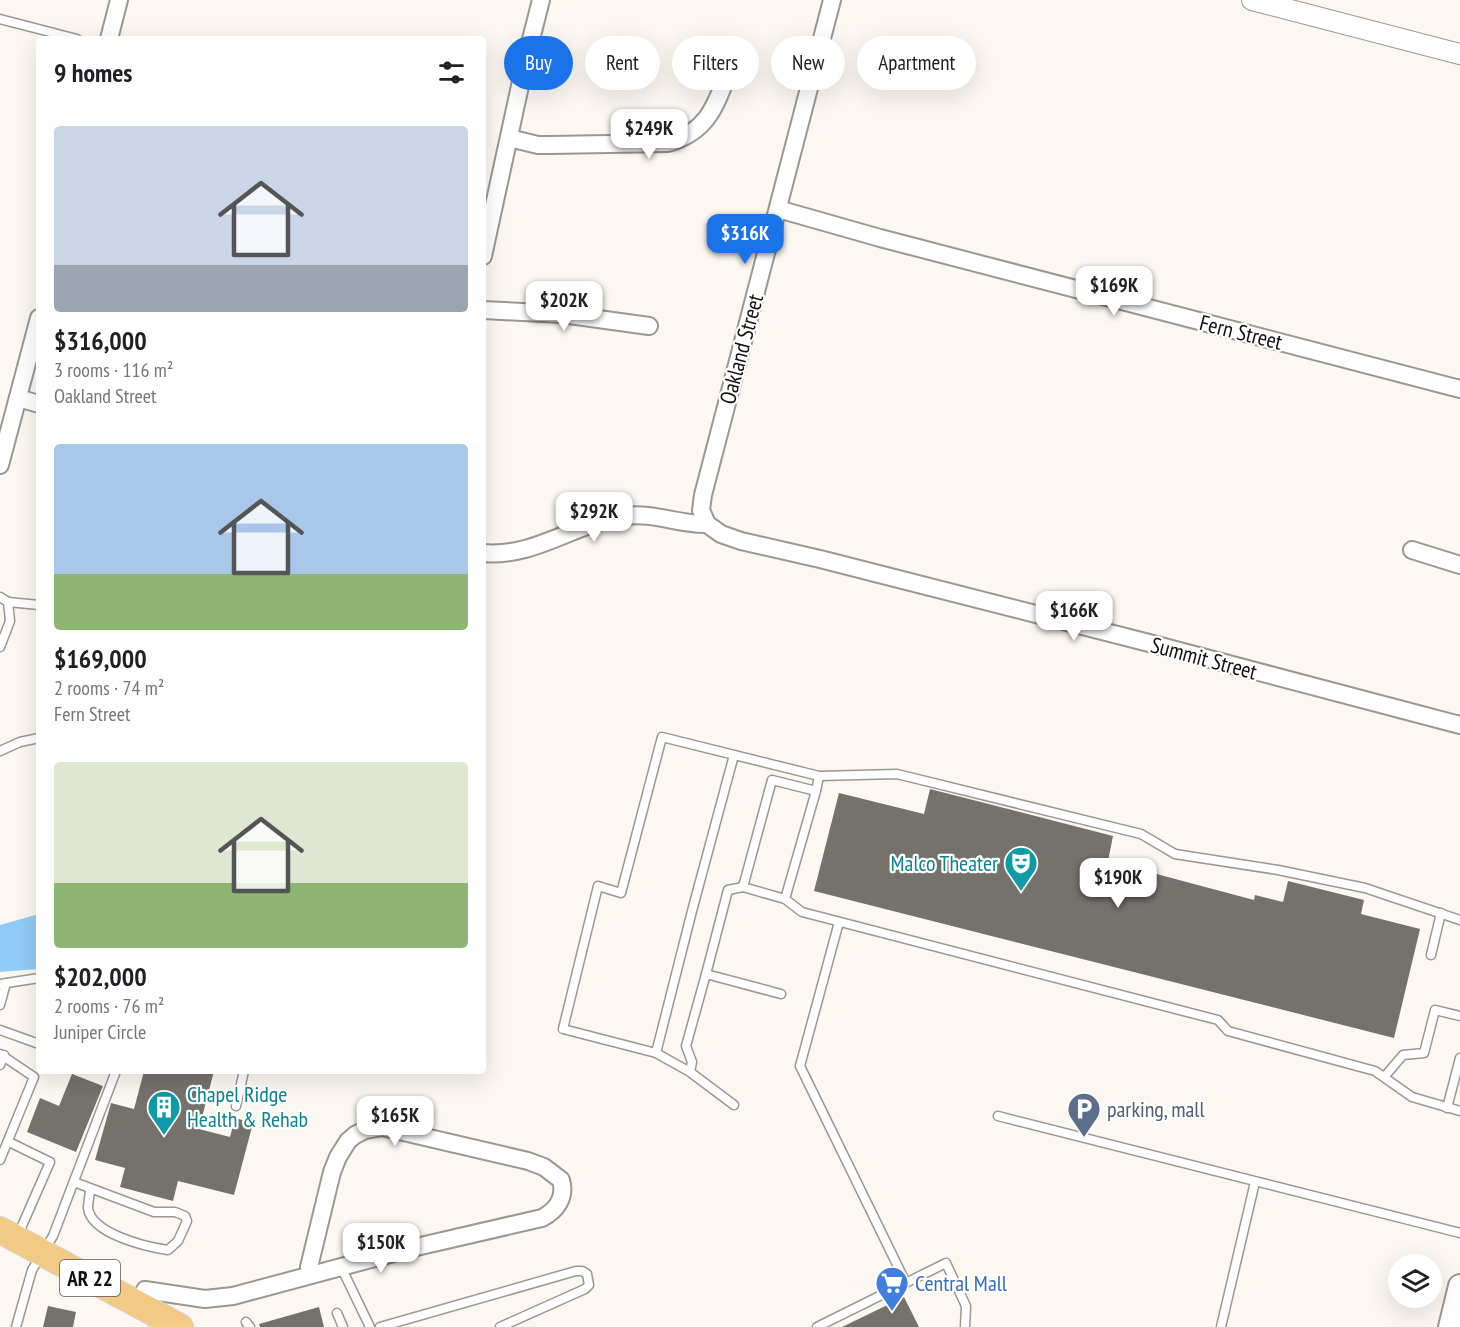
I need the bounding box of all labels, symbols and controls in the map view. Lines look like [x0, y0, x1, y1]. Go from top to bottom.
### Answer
chip: Buy [504, 36, 573, 90]
chip: Rent [585, 36, 660, 90]
chip: Filters [672, 36, 759, 90]
chip: New [771, 36, 845, 90]
chip: Apartment [857, 36, 976, 90]
text: 9 homes [54, 56, 132, 89]
icon: filters [435, 56, 468, 89]
pin: $249K [607, 109, 691, 160]
text: $249K [625, 115, 673, 141]
icon: home [207, 165, 315, 273]
pin: $316K [703, 214, 787, 265]
text: $316K [721, 220, 769, 246]
pin: $169K [1072, 266, 1156, 317]
text: $169K [1090, 272, 1138, 298]
pin: $202K [522, 281, 606, 332]
text: $202K [540, 287, 588, 313]
street label: Oakland Street [713, 291, 769, 407]
street label: Fern Street [1197, 308, 1285, 356]
text: $316,000 [54, 324, 147, 357]
text: 3 rooms · 116 m² [54, 357, 173, 383]
text: Oakland Street [54, 383, 156, 409]
icon: home [207, 483, 315, 591]
pin: $292K [552, 492, 636, 543]
text: $292K [570, 498, 618, 524]
pin: $166K [1032, 591, 1116, 642]
text: $166K [1050, 597, 1098, 623]
street label: Summit Street [1148, 630, 1260, 686]
text: $169,000 [54, 642, 147, 675]
text: 2 rooms · 74 m² [54, 675, 164, 701]
text: Fern Street [54, 701, 130, 727]
icon: home [207, 801, 315, 909]
theatre icon: Malco Theater [1003, 845, 1039, 892]
place label: Malco Theater [891, 849, 998, 877]
pin: $190K [1076, 858, 1160, 909]
text: $190K [1094, 864, 1142, 890]
text: $202,000 [54, 960, 147, 993]
text: 2 rooms · 76 m² [54, 993, 164, 1019]
text: Juniper Circle [54, 1019, 146, 1045]
place label: Chapel Ridge Health & Rehab [187, 1080, 308, 1133]
building icon: Chapel Ridge Health & Rehab [146, 1089, 182, 1136]
parking icon: parking, mall [1066, 1091, 1102, 1138]
place label: parking, mall [1107, 1095, 1205, 1123]
pin: $165K [353, 1096, 437, 1147]
text: $165K [371, 1102, 419, 1128]
pin: $150K [339, 1223, 423, 1274]
text: $150K [357, 1229, 405, 1255]
map controls [1388, 1254, 1442, 1308]
button: layers [1388, 1254, 1442, 1308]
road number: AR 22 [60, 1260, 120, 1296]
supermarket icon: Central Mall [874, 1265, 910, 1312]
place label: Central Mall [915, 1269, 1008, 1297]

